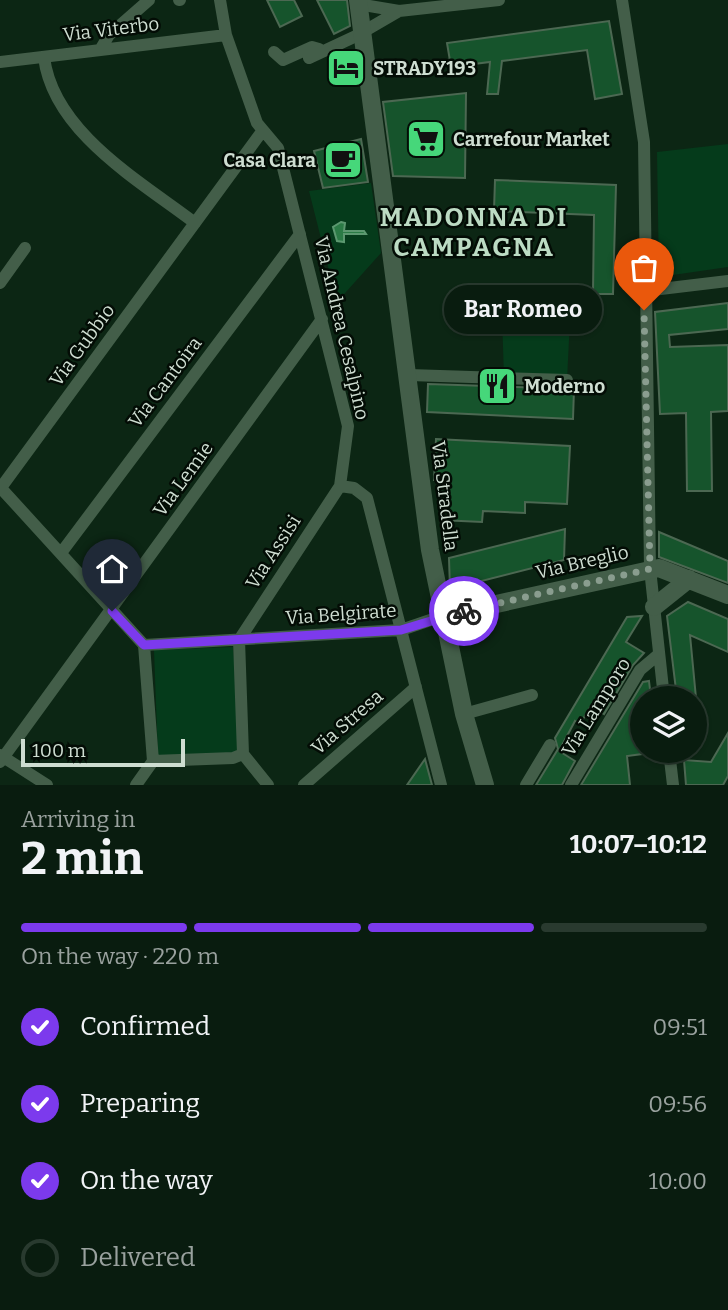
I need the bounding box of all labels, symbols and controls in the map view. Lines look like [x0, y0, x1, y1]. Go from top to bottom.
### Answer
street label: Via Viterbo [62, 12, 161, 46]
hotel icon: STRADY193 [325, 47, 367, 89]
place label: STRADY193 [373, 57, 476, 80]
supermarket icon: Carrefour Market [405, 118, 447, 160]
place label: Carrefour Market [453, 128, 610, 151]
cafe icon: Casa Clara [322, 139, 364, 181]
place label: Casa Clara [223, 149, 316, 172]
district label: MADONNA DI CAMPAGNA [380, 202, 568, 263]
street label: Via Andrea Cesalpino [310, 234, 374, 422]
pin [614, 238, 674, 310]
icon: bag [625, 249, 663, 287]
callout: Bar Romeo [444, 286, 602, 334]
text: Bar Romeo [464, 295, 582, 323]
street label: Via Gubbio [44, 299, 120, 391]
street label: Via Cantoira [123, 332, 207, 432]
restaurant icon: Moderno [476, 365, 518, 407]
place label: Moderno [524, 375, 605, 398]
street label: Via Lemie [148, 437, 218, 521]
street label: Via Stradella [427, 440, 463, 553]
street label: Via Assisi [241, 510, 306, 593]
pin [82, 539, 142, 611]
street label: Via Breglio [533, 540, 631, 584]
icon: home [93, 550, 131, 588]
courier [429, 576, 499, 646]
icon: bike [445, 592, 483, 630]
street label: Via Belgirate [285, 599, 397, 629]
street label: Via Lamporo [557, 653, 635, 761]
street label: Via Stresa [306, 684, 388, 759]
map controls [630, 686, 707, 763]
button: layers [630, 686, 707, 763]
scale bar [21, 736, 186, 768]
text: 100 m [32, 739, 86, 762]
text: Arriving in [21, 805, 135, 833]
text: 10:07–10:12 [570, 829, 707, 860]
text: 2 min [21, 831, 143, 886]
text: On the way · 220 m [21, 942, 219, 970]
icon: check [21, 1008, 59, 1046]
text: Confirmed [80, 1011, 210, 1042]
text: 09:51 [653, 1013, 707, 1041]
icon: check [21, 1085, 59, 1123]
text: Preparing [80, 1088, 200, 1119]
text: 09:56 [648, 1090, 707, 1118]
icon: check [21, 1162, 59, 1200]
text: On the way [80, 1165, 213, 1196]
text: 10:00 [649, 1167, 707, 1195]
text: Delivered [80, 1242, 195, 1273]

